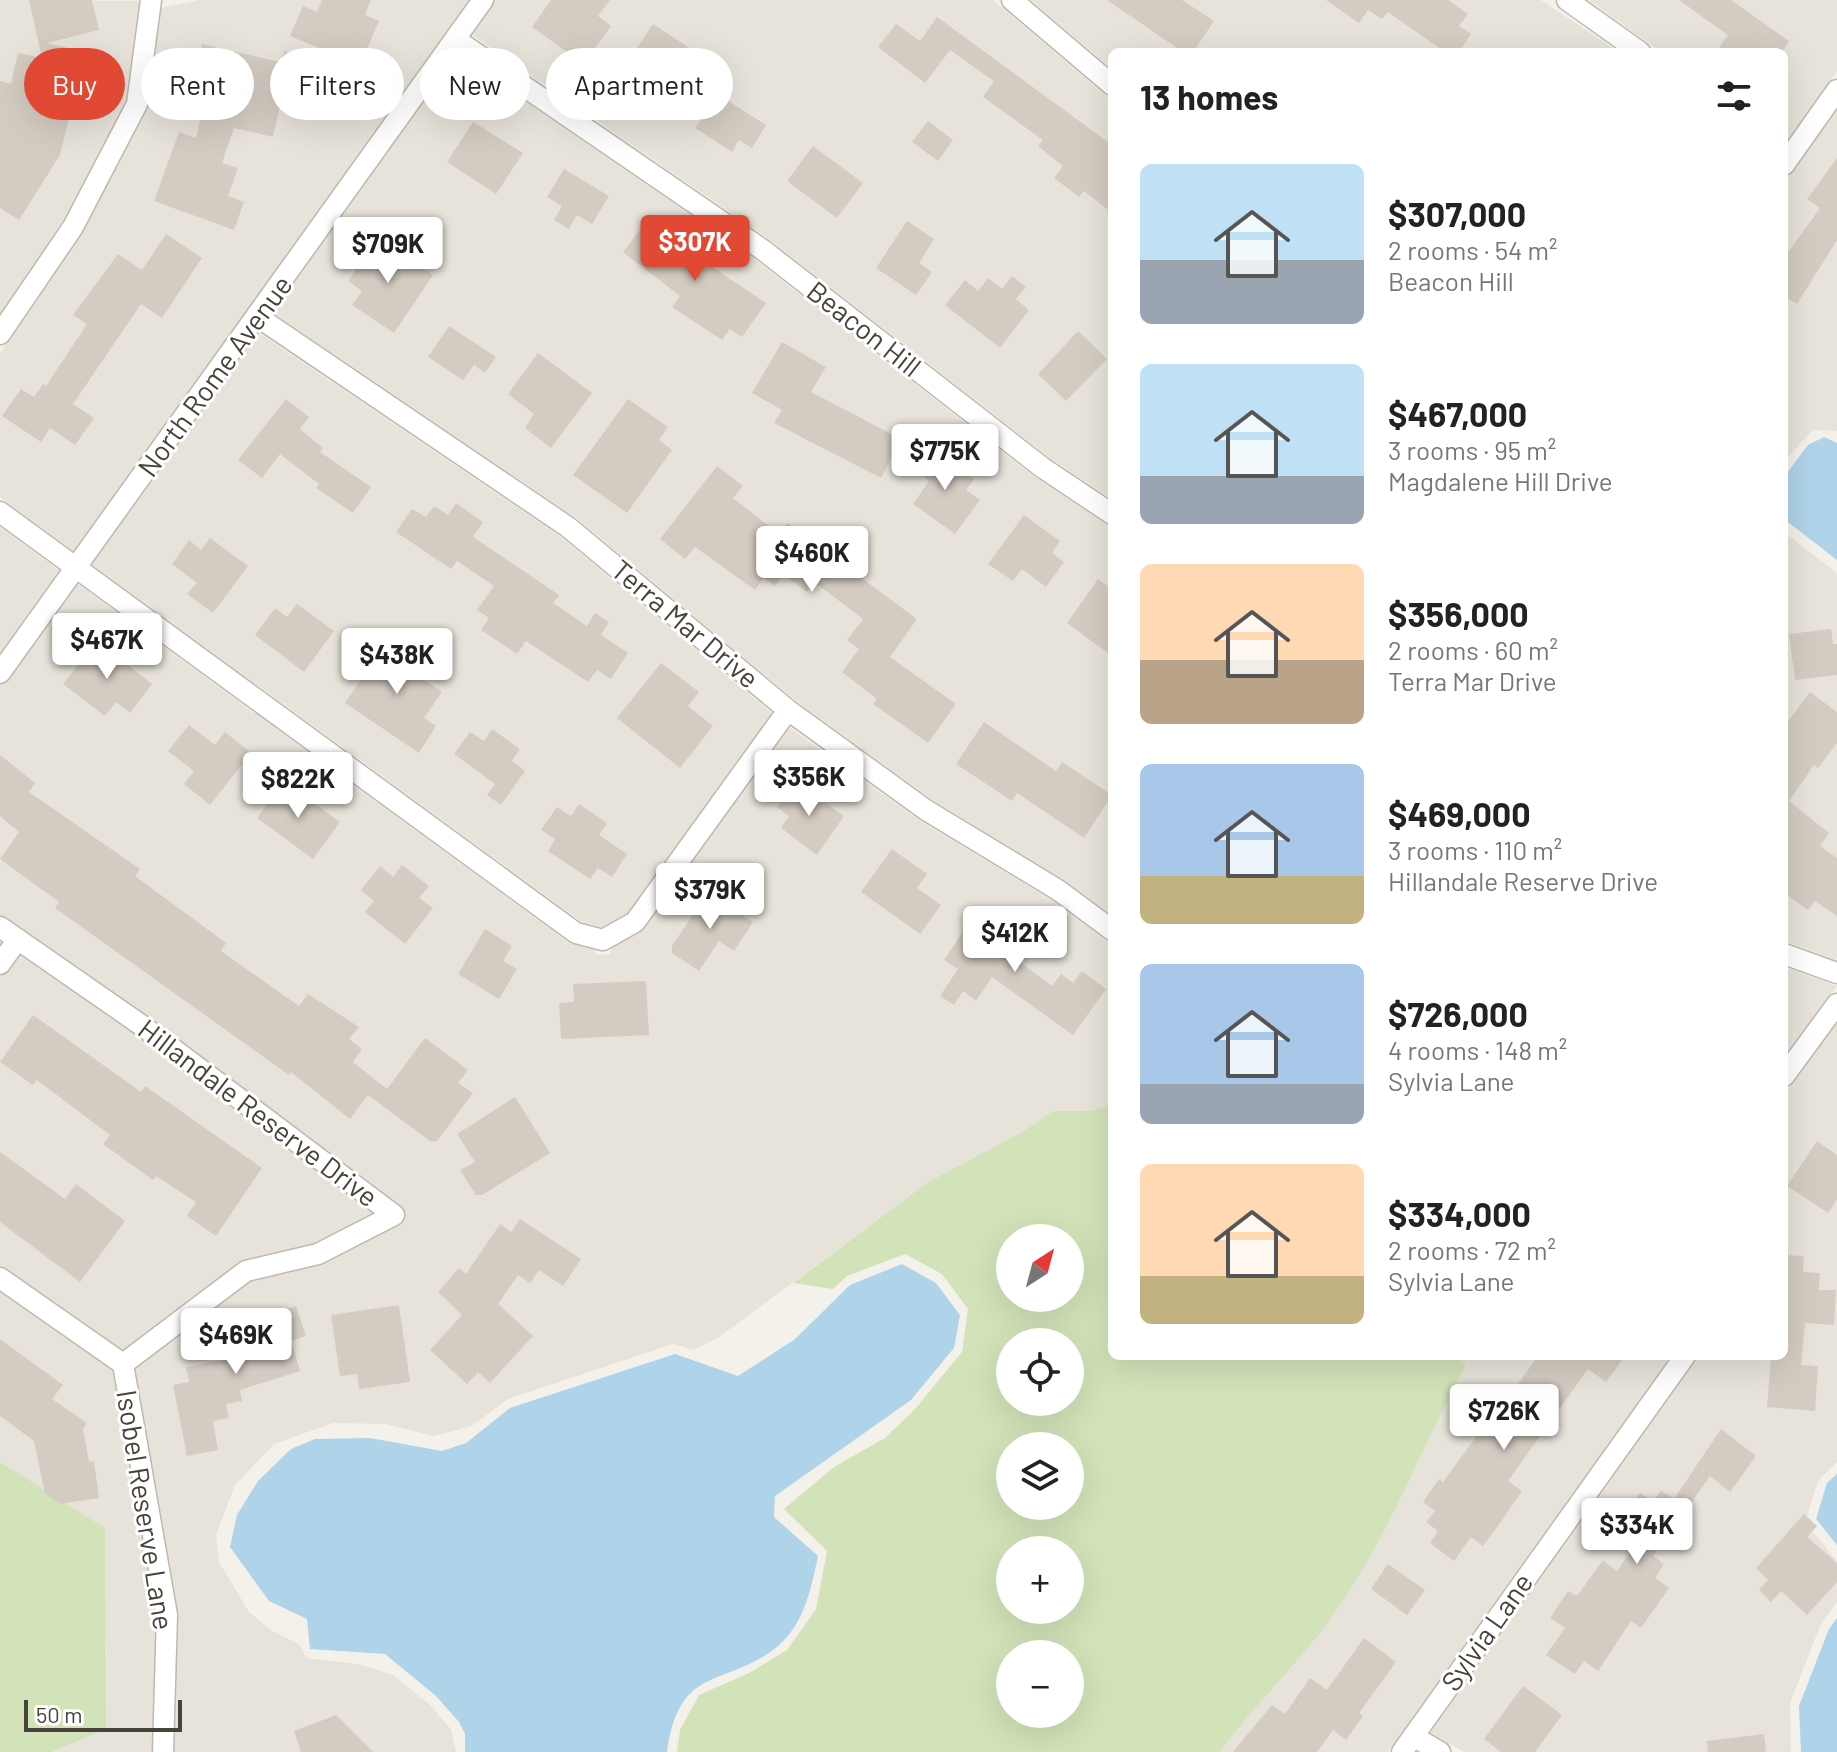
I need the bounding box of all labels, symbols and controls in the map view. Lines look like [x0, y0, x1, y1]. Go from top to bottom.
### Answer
chip: Buy [24, 48, 125, 120]
chip: Rent [141, 48, 254, 120]
chip: Filters [270, 48, 404, 120]
chip: New [420, 48, 530, 120]
chip: Apartment [546, 48, 733, 120]
icon: filters [1712, 74, 1756, 118]
text: 13 homes [1140, 76, 1278, 117]
text: $307,000 [1388, 193, 1526, 234]
icon: home [1204, 196, 1300, 292]
pin: $307K [639, 215, 751, 283]
pin: $709K [332, 217, 444, 285]
text: $307K [659, 225, 731, 256]
text: $709K [352, 227, 424, 258]
text: 2 rooms · 54 m² [1388, 234, 1558, 265]
text: Beacon Hill [1388, 265, 1514, 296]
street label: North Rome Avenue [130, 268, 299, 483]
street label: Beacon Hill [801, 273, 928, 383]
text: $467,000 [1388, 393, 1527, 434]
icon: home [1204, 396, 1300, 492]
pin: $775K [889, 424, 1001, 492]
text: $775K [910, 434, 980, 465]
text: 3 rooms · 95 m² [1388, 434, 1556, 465]
text: Magdalene Hill Drive [1388, 465, 1613, 496]
pin: $460K [756, 526, 868, 594]
text: $460K [774, 536, 850, 567]
street label: Terra Mar Drive [605, 552, 766, 695]
text: $356,000 [1388, 593, 1529, 634]
icon: home [1204, 596, 1300, 692]
pin: $467K [51, 613, 163, 681]
text: $467K [70, 623, 144, 654]
pin: $438K [341, 628, 453, 696]
text: 2 rooms · 60 m² [1388, 634, 1558, 665]
text: $438K [360, 638, 434, 669]
text: Terra Mar Drive [1388, 665, 1557, 696]
pin: $356K [753, 750, 865, 818]
pin: $822K [242, 752, 354, 820]
text: $356K [772, 760, 846, 791]
text: $822K [261, 762, 335, 793]
text: $469,000 [1388, 793, 1531, 834]
icon: home [1204, 796, 1300, 892]
text: 3 rooms · 110 m² [1388, 834, 1562, 865]
pin: $379K [654, 863, 766, 931]
text: Hillandale Reserve Drive [1388, 865, 1658, 896]
text: $379K [674, 873, 746, 904]
pin: $412K [959, 906, 1071, 974]
text: $412K [981, 916, 1049, 947]
text: $726,000 [1388, 993, 1528, 1034]
icon: home [1204, 996, 1300, 1092]
street label: Hillandale Reserve Drive [132, 1011, 385, 1213]
text: 4 rooms · 148 m² [1388, 1034, 1567, 1065]
text: Sylvia Lane [1388, 1065, 1514, 1096]
text: $334,000 [1388, 1193, 1531, 1234]
icon: home [1204, 1196, 1300, 1292]
north arrow [996, 1224, 1084, 1312]
map controls [996, 1224, 1084, 1728]
text: 2 rooms · 72 m² [1388, 1234, 1556, 1265]
text: Sylvia Lane [1388, 1265, 1514, 1296]
pin: $469K [180, 1308, 292, 1376]
text: $469K [199, 1318, 273, 1349]
button: locate [996, 1328, 1084, 1416]
pin: $726K [1448, 1384, 1560, 1452]
street label: Isobel Reserve Lane [110, 1387, 182, 1632]
text: $726K [1468, 1394, 1540, 1425]
button: layers [996, 1432, 1084, 1520]
pin: $334K [1581, 1498, 1693, 1566]
text: $334K [1600, 1508, 1674, 1539]
button: + [996, 1536, 1084, 1624]
street label: Sylvia Lane [1433, 1566, 1539, 1697]
button: − [996, 1640, 1084, 1728]
scale bar [24, 1696, 182, 1732]
text: 50 m [36, 1701, 82, 1727]

